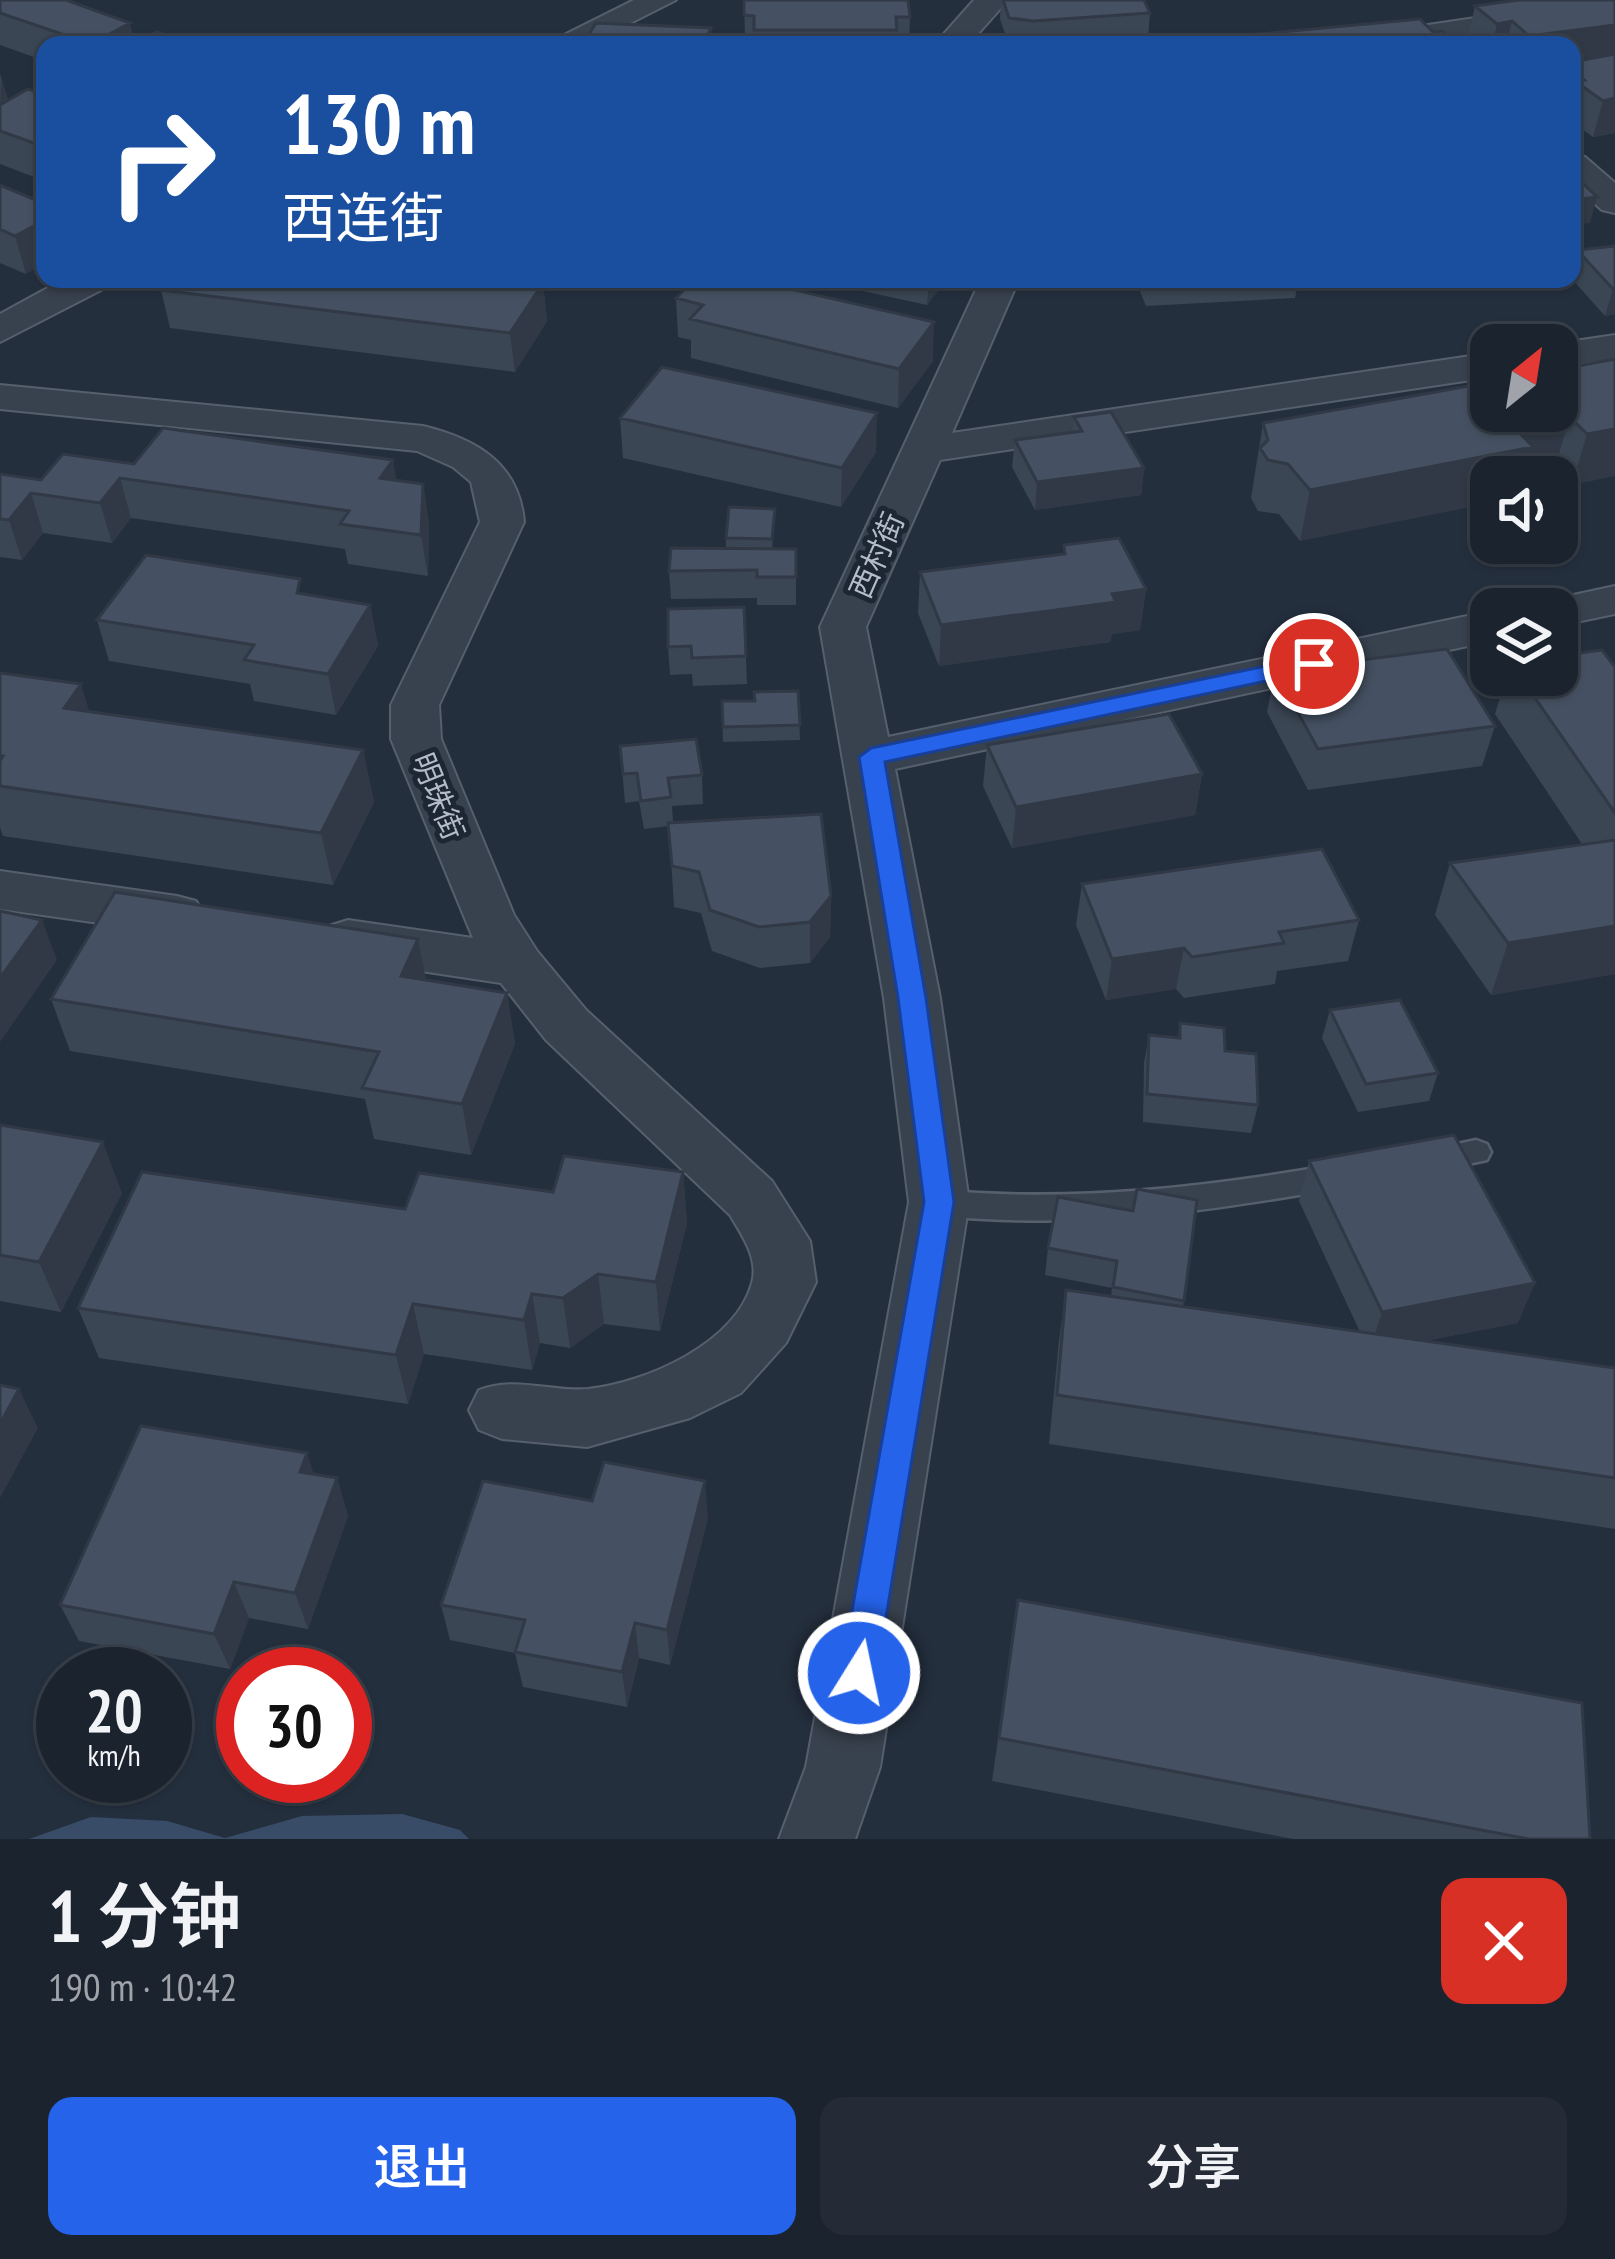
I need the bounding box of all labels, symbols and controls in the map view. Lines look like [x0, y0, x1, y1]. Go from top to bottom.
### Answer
text: 130 m [282, 68, 475, 177]
icon: right [84, 84, 240, 240]
text: 西连街 [282, 182, 444, 252]
north arrow [1470, 324, 1578, 432]
map controls [1470, 324, 1578, 696]
button: sound [1470, 456, 1578, 564]
street label: 西村街 [840, 506, 912, 604]
button: layers [1470, 588, 1578, 696]
pin [1263, 613, 1365, 715]
icon: arrive [1281, 631, 1347, 697]
street label: 明珠街 [404, 747, 474, 845]
position arrow [796, 1610, 922, 1736]
speed limit sign: 30 [216, 1647, 372, 1803]
text: 20 [85, 1671, 143, 1749]
text: km/h [87, 1735, 141, 1774]
text: 1 分钟 [48, 1869, 241, 1962]
button: close [1441, 1878, 1567, 2004]
text: 190 m · 10:42 [48, 1961, 237, 2012]
button: 退出 [48, 2097, 796, 2235]
button: 分享 [820, 2097, 1567, 2235]

